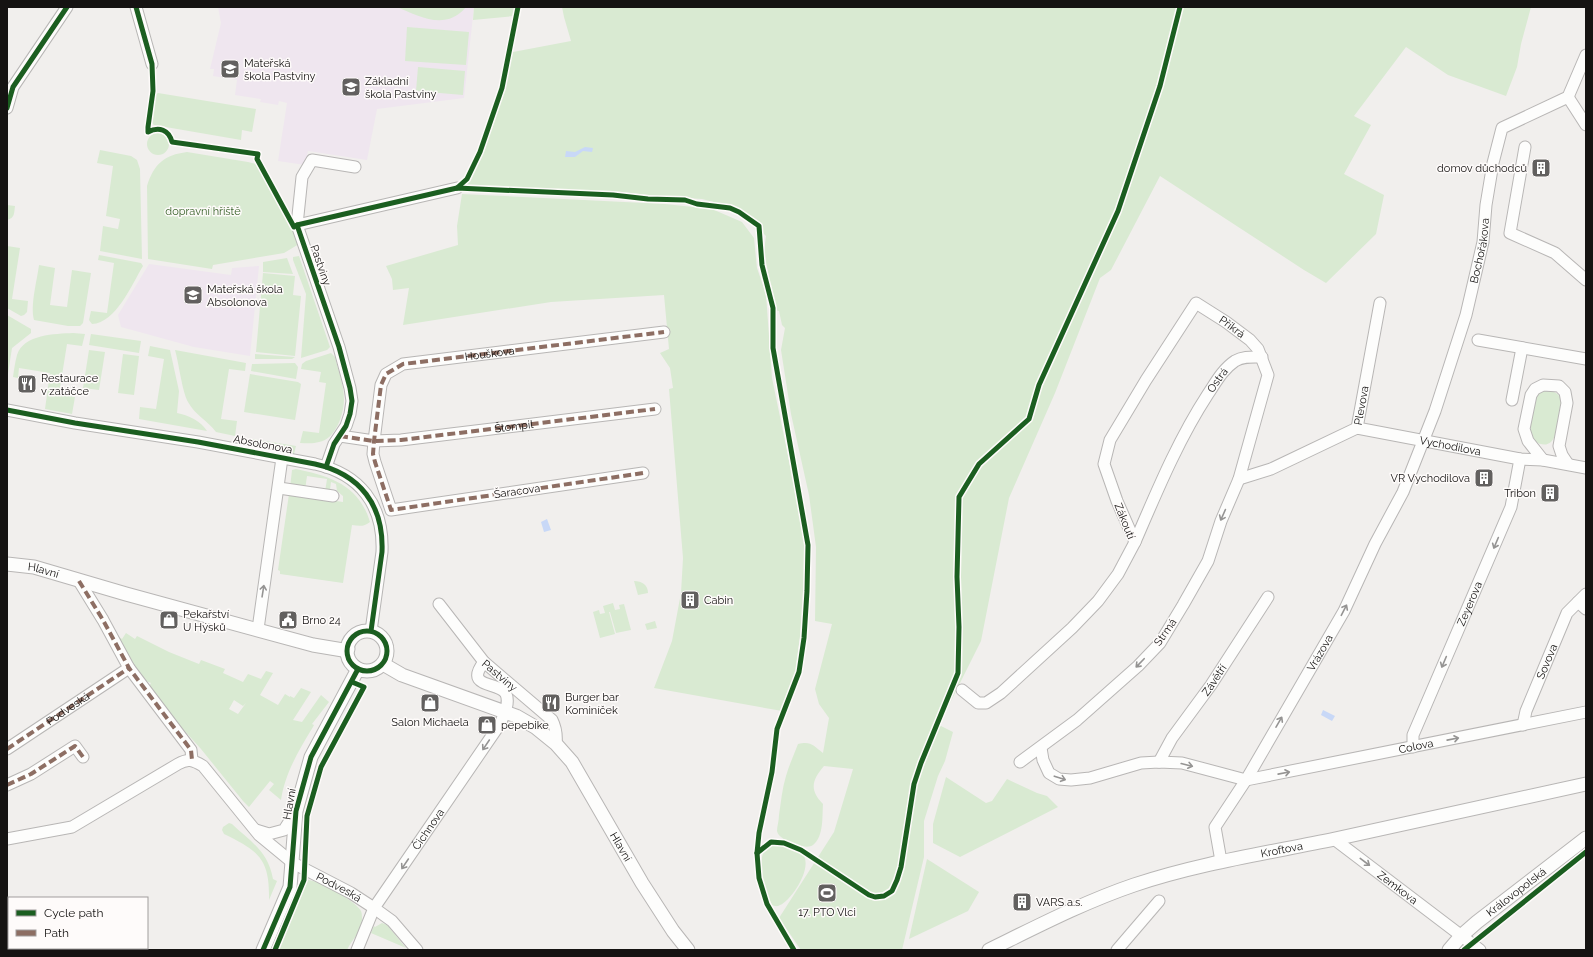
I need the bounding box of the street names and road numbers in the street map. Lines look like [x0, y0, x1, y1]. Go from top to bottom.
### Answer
street label: Bochořákova [1468, 217, 1492, 285]
street label: Pastviny [307, 243, 334, 287]
street label: Příkrá [1217, 313, 1247, 341]
street label: Houškova [464, 344, 515, 363]
street label: Ostrá [1205, 365, 1231, 395]
street label: Plevova [1352, 385, 1372, 426]
street label: Štompil [494, 418, 534, 436]
street label: Absolonova [232, 432, 294, 457]
street label: Vychodilova [1418, 434, 1482, 458]
street label: Šaracova [493, 481, 541, 501]
street label: Zákoutí [1111, 501, 1138, 542]
street label: Hlavní [27, 560, 61, 581]
street label: Zeyerova [1455, 580, 1485, 628]
street label: Strmá [1151, 616, 1179, 648]
street label: Vrázova [1305, 632, 1336, 674]
street label: Sovova [1534, 642, 1560, 681]
street label: Pastviny [479, 657, 520, 694]
street label: Závětří [1199, 662, 1230, 698]
street label: Podveská [44, 690, 92, 728]
street label: Colova [1397, 737, 1435, 756]
street label: Hlavní [280, 787, 299, 821]
street label: Čichnova [409, 806, 447, 852]
street label: Hlavní [607, 830, 634, 864]
street label: Kroftova [1260, 840, 1304, 860]
street label: Královopolská [1484, 865, 1549, 919]
street label: Zemkova [1375, 868, 1420, 907]
street label: Podveská [314, 870, 364, 905]

